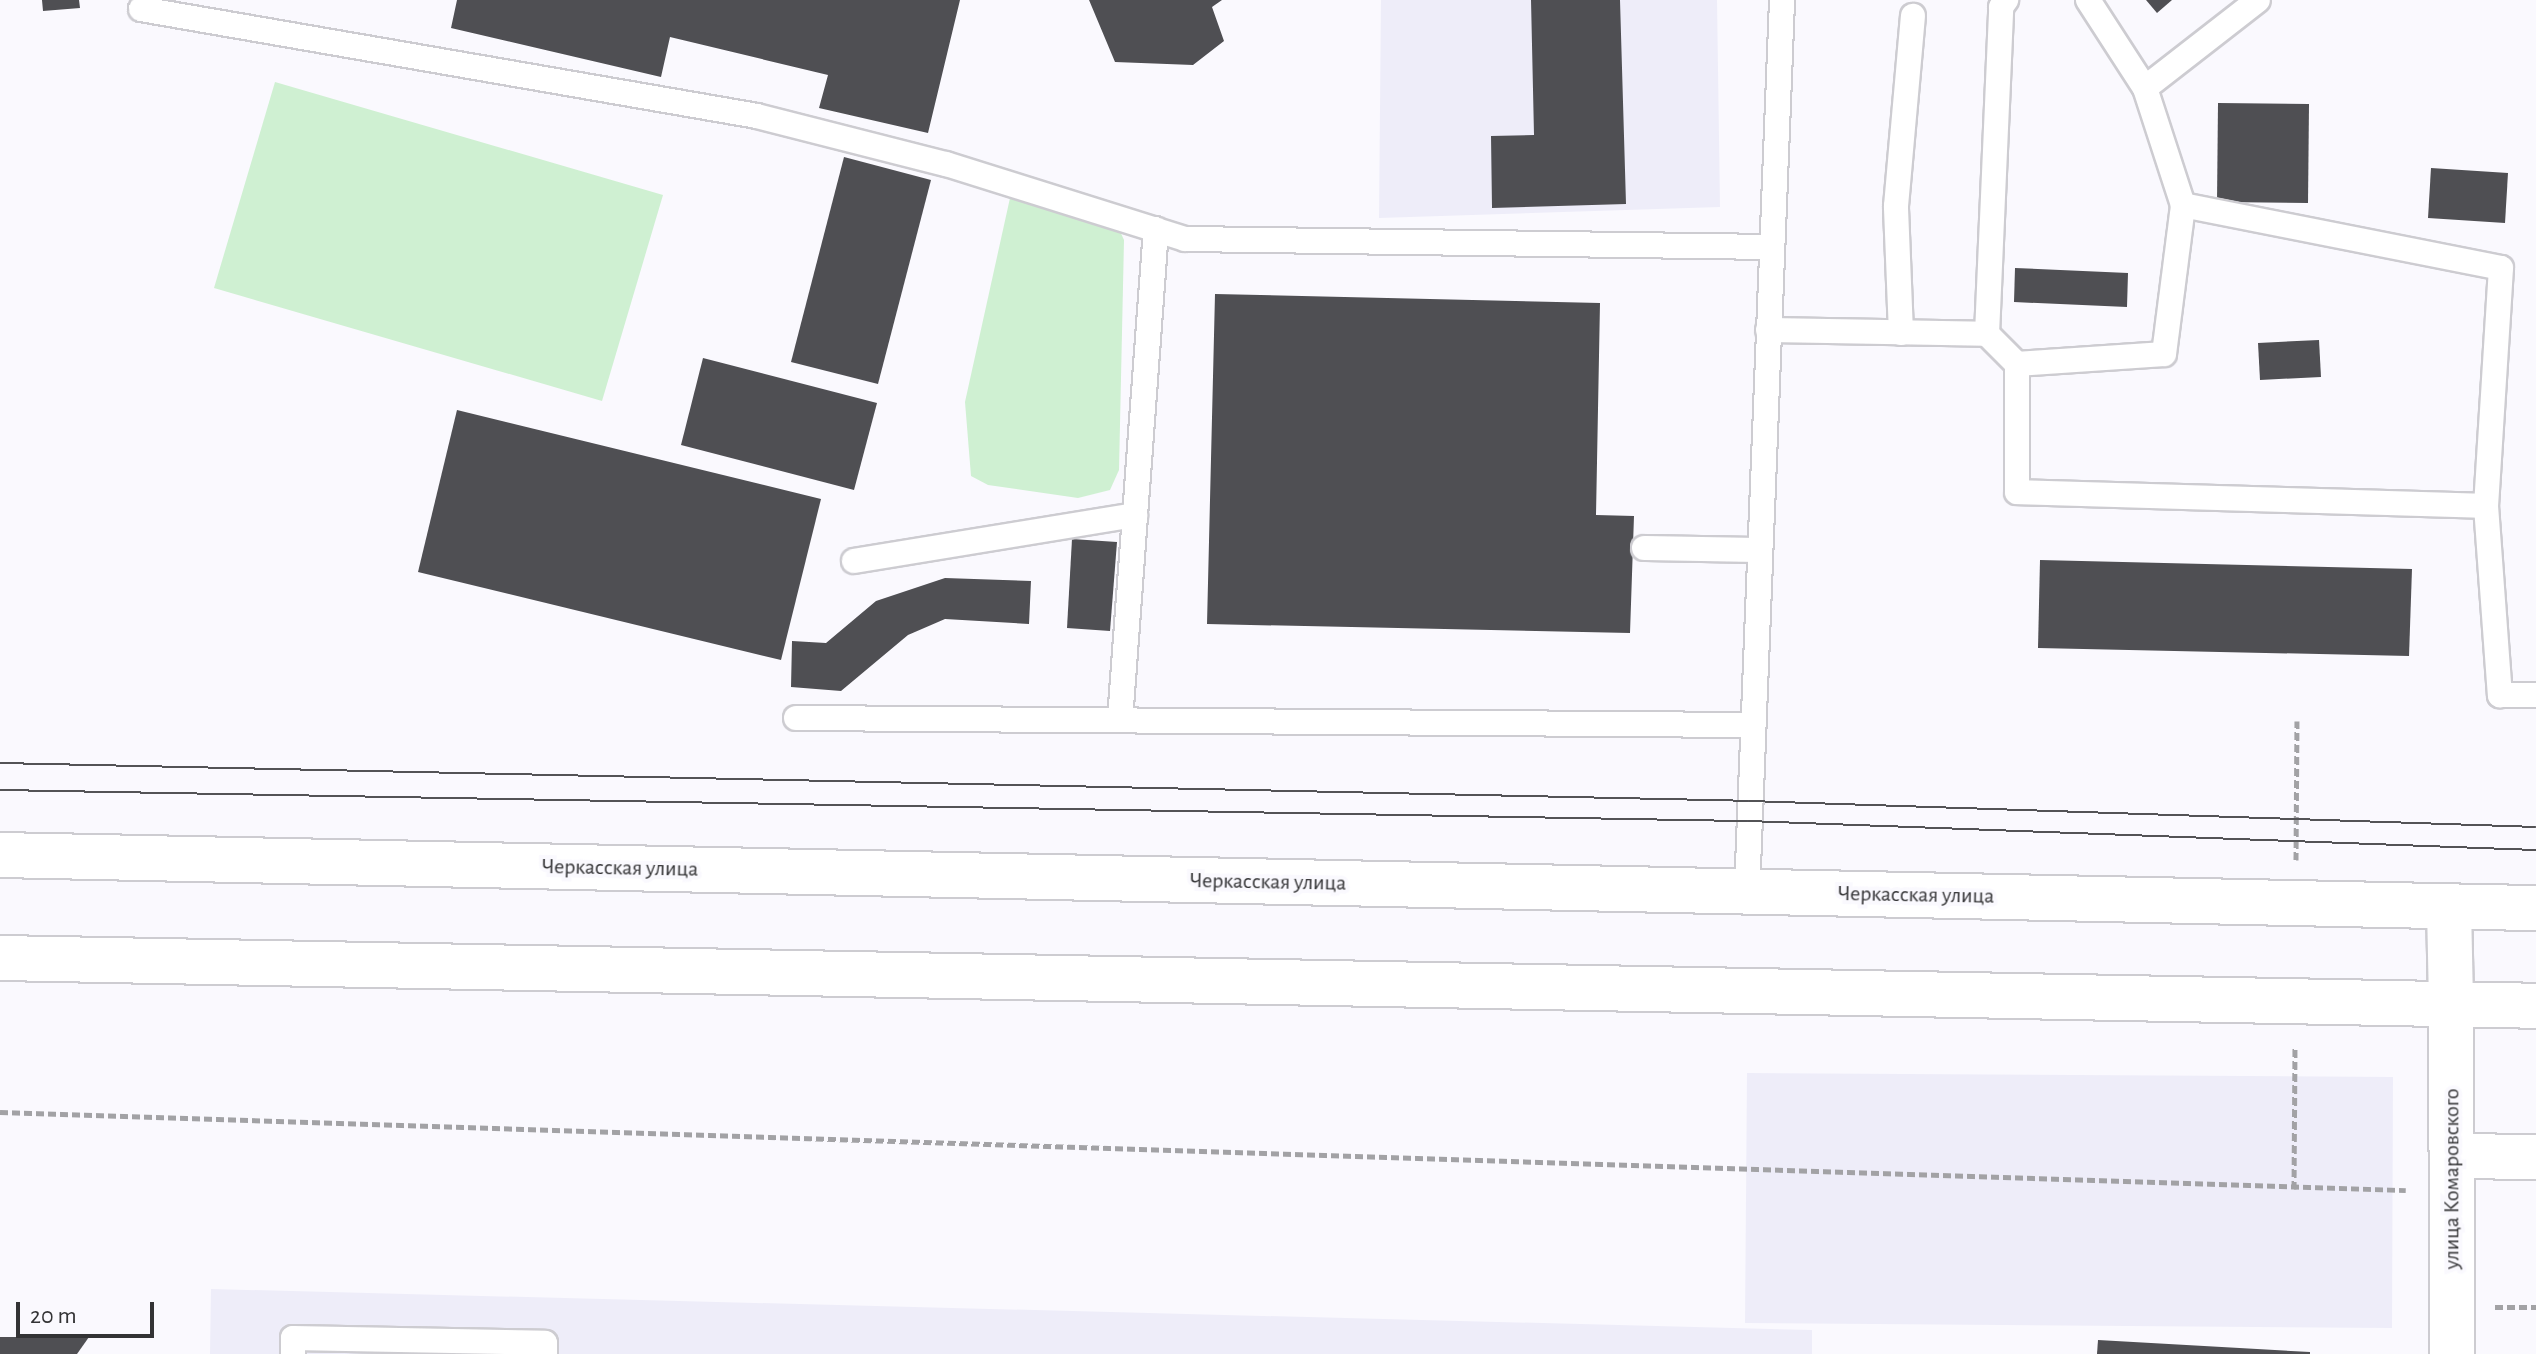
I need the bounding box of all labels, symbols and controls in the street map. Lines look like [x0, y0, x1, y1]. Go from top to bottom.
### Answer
street label: Черкасская улица [541, 853, 699, 883]
street label: Черкасская улица [1189, 867, 1347, 897]
street label: Черкасская улица [1837, 880, 1995, 910]
street label: улица Комаровского [2439, 1089, 2465, 1269]
scale bar [20, 1286, 158, 1336]
text: 20 m [30, 1304, 77, 1328]

